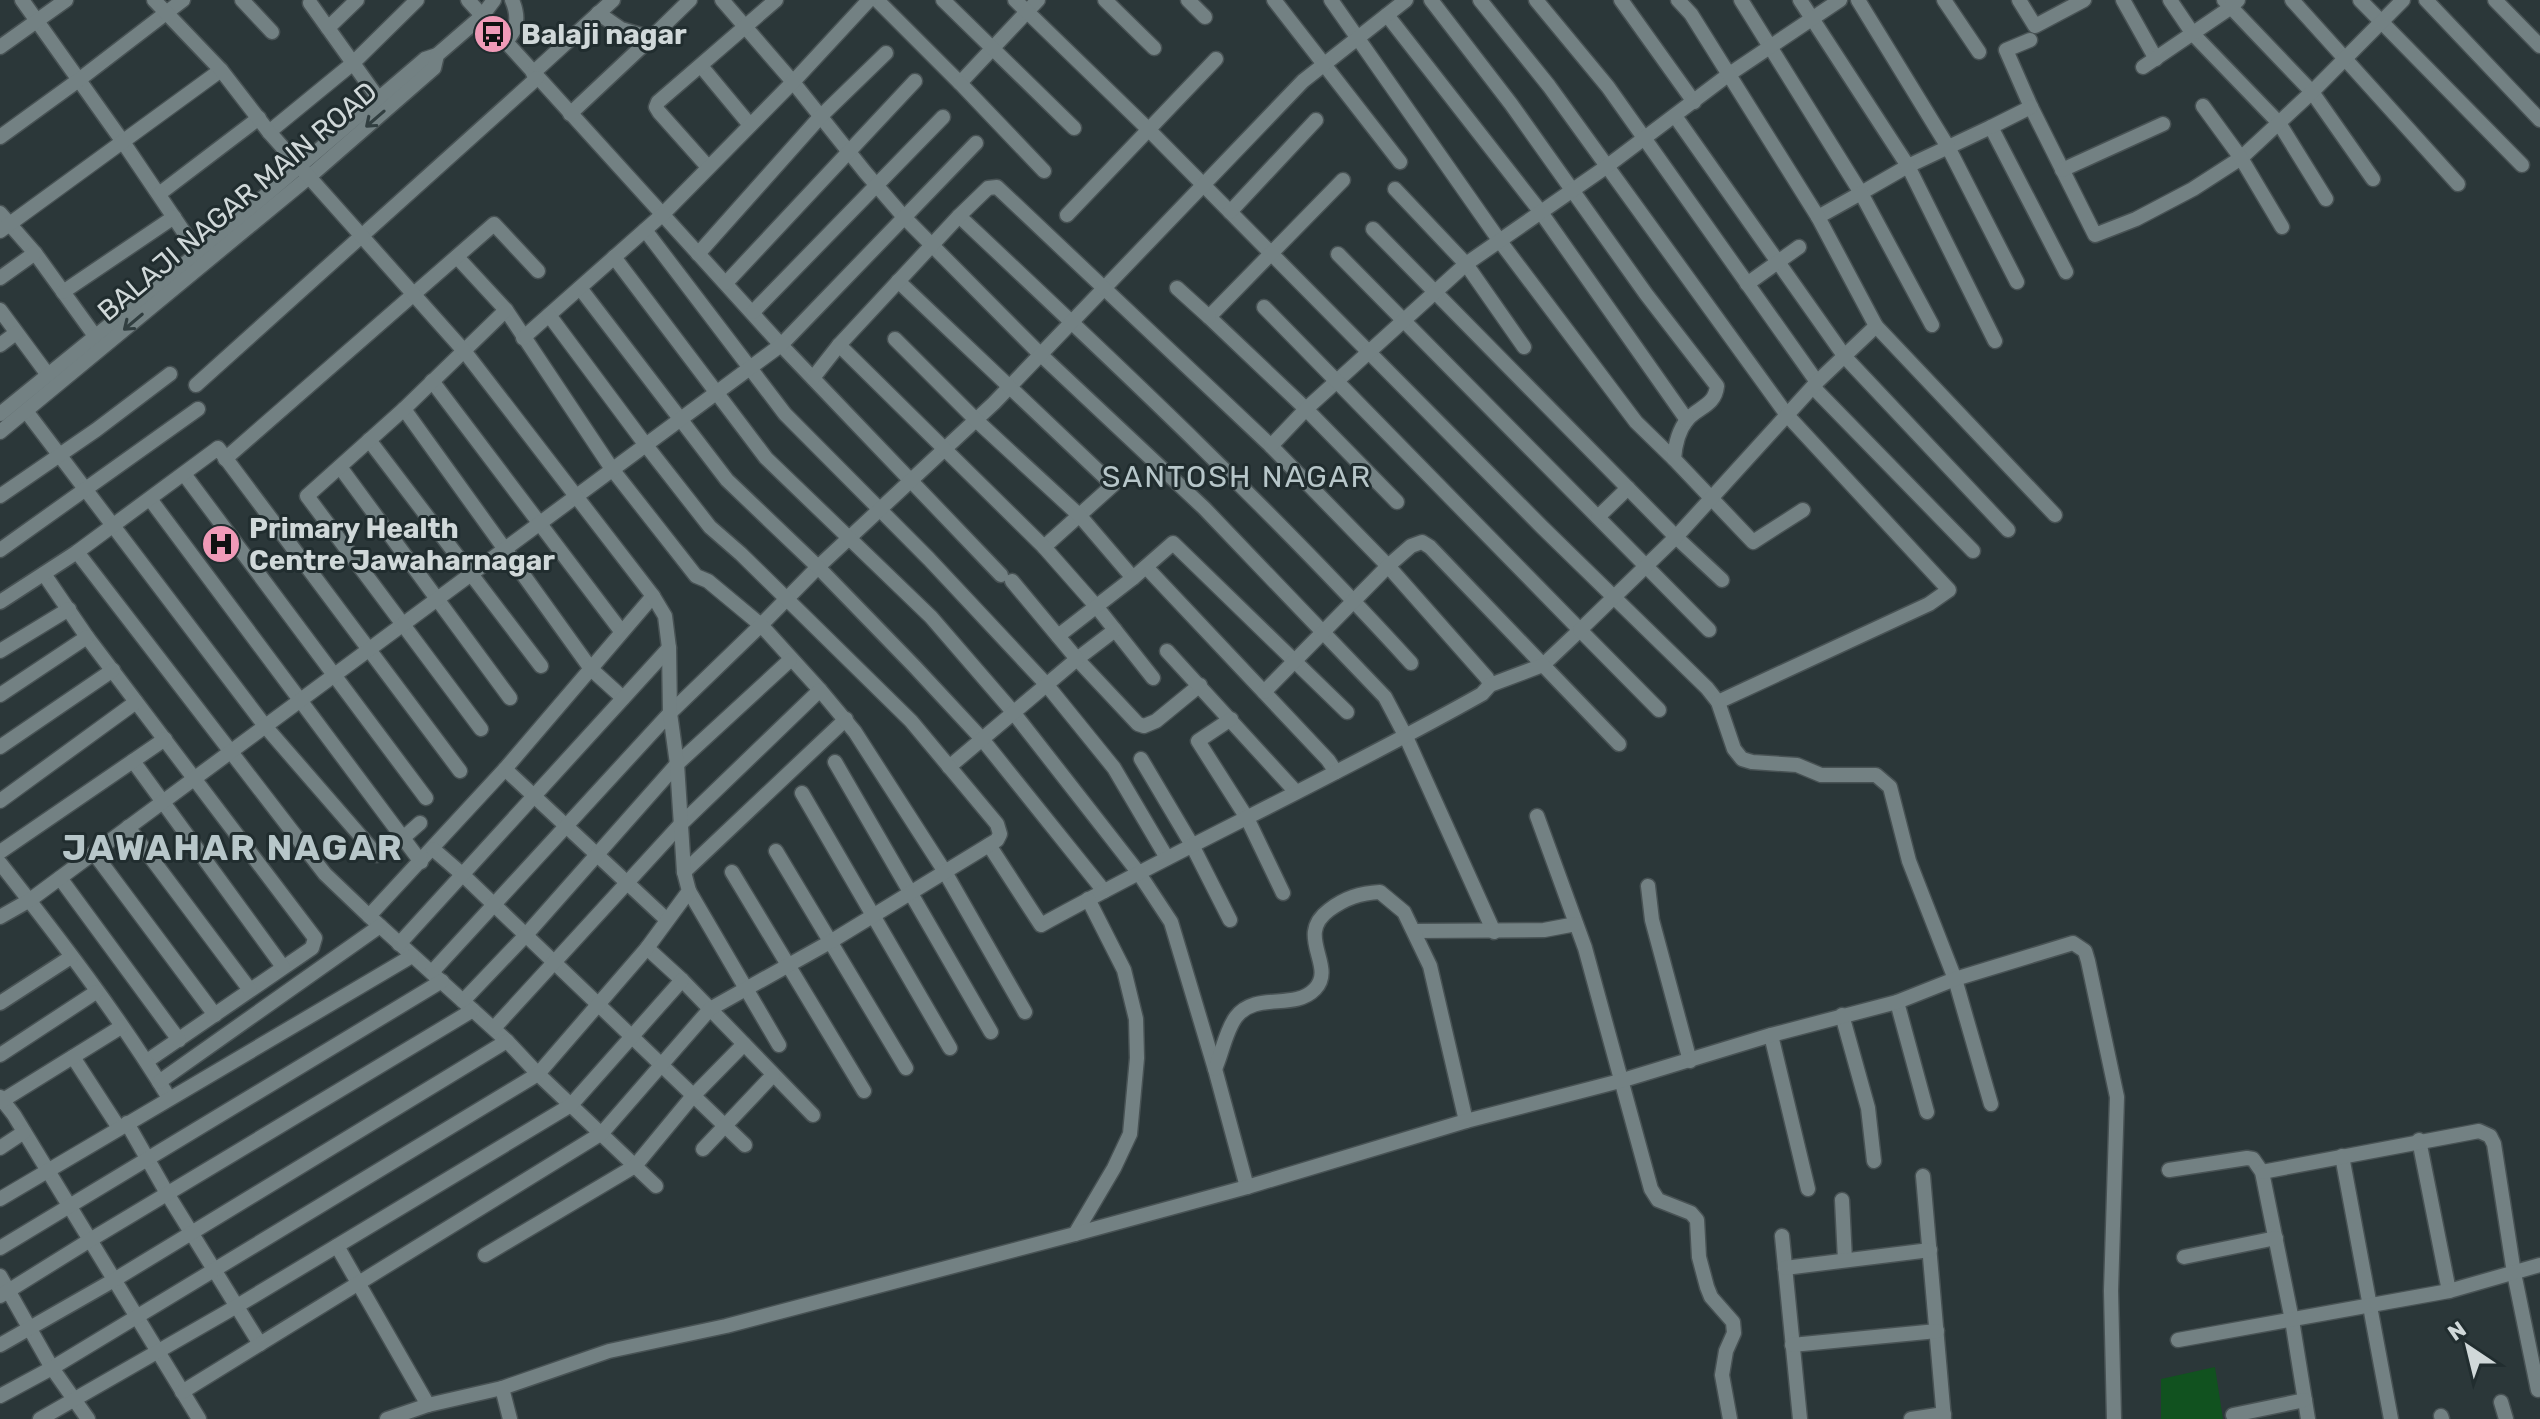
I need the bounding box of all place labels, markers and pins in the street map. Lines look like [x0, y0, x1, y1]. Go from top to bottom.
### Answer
bus stop icon: Balaji nagar [472, 13, 514, 55]
place label: Balaji nagar [521, 18, 687, 51]
place label: Primary Health Centre Jawaharnagar [249, 512, 555, 577]
hospital icon: Primary Health Centre Jawaharnagar [200, 523, 242, 565]

